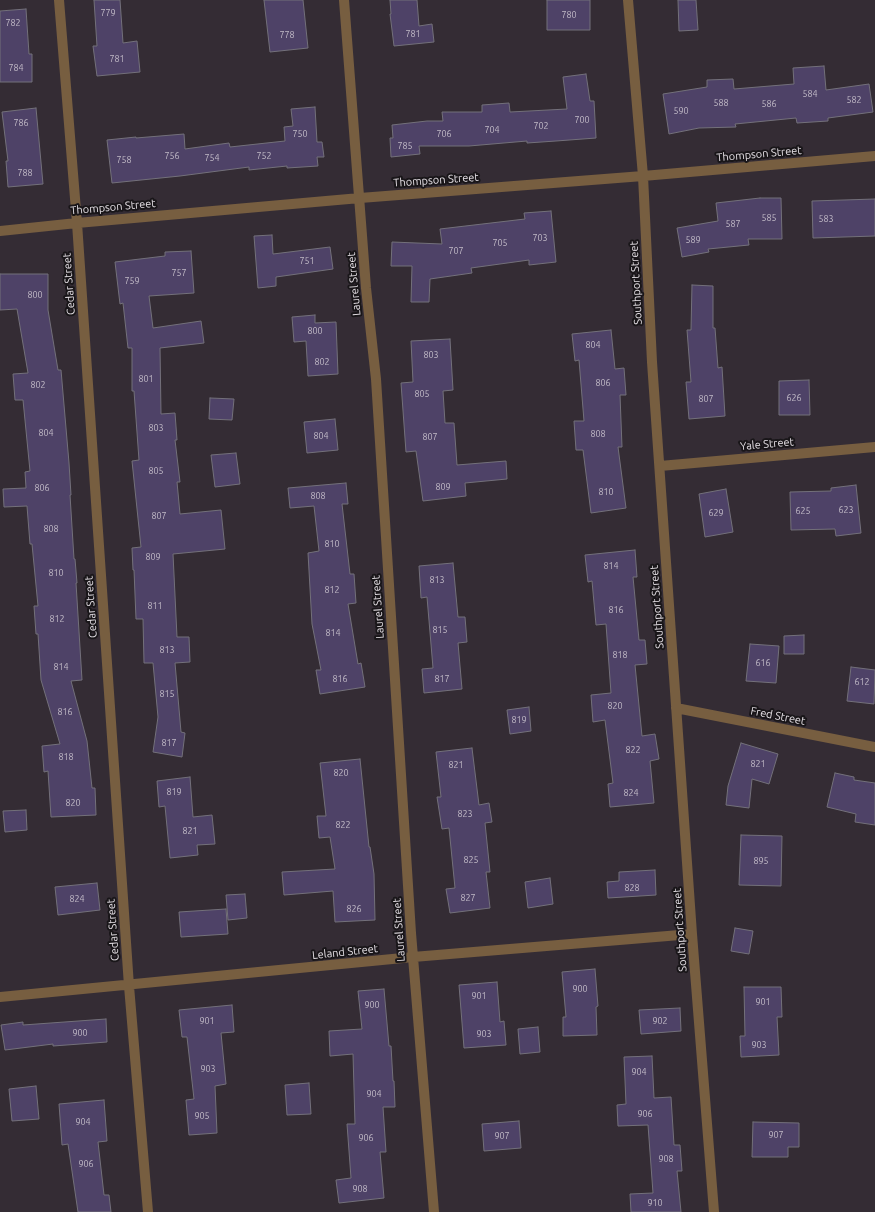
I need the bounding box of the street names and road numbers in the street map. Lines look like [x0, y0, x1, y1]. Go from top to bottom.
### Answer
street label: Thompson Street [716, 144, 802, 164]
street label: Thompson Street [393, 170, 479, 190]
street label: Thompson Street [70, 197, 156, 217]
street label: Southport Street [627, 241, 645, 325]
street label: Cedar Street [60, 252, 78, 316]
street label: Laurel Street [345, 252, 363, 316]
street label: Yale Street [740, 435, 794, 453]
street label: Southport Street [647, 565, 667, 649]
street label: Cedar Street [82, 575, 100, 639]
street label: Laurel Street [369, 575, 387, 639]
street label: Fred Street [750, 704, 806, 728]
street label: Southport Street [670, 888, 690, 972]
street label: Cedar Street [104, 898, 122, 962]
street label: Laurel Street [390, 898, 408, 962]
street label: Leland Street [311, 942, 379, 962]

